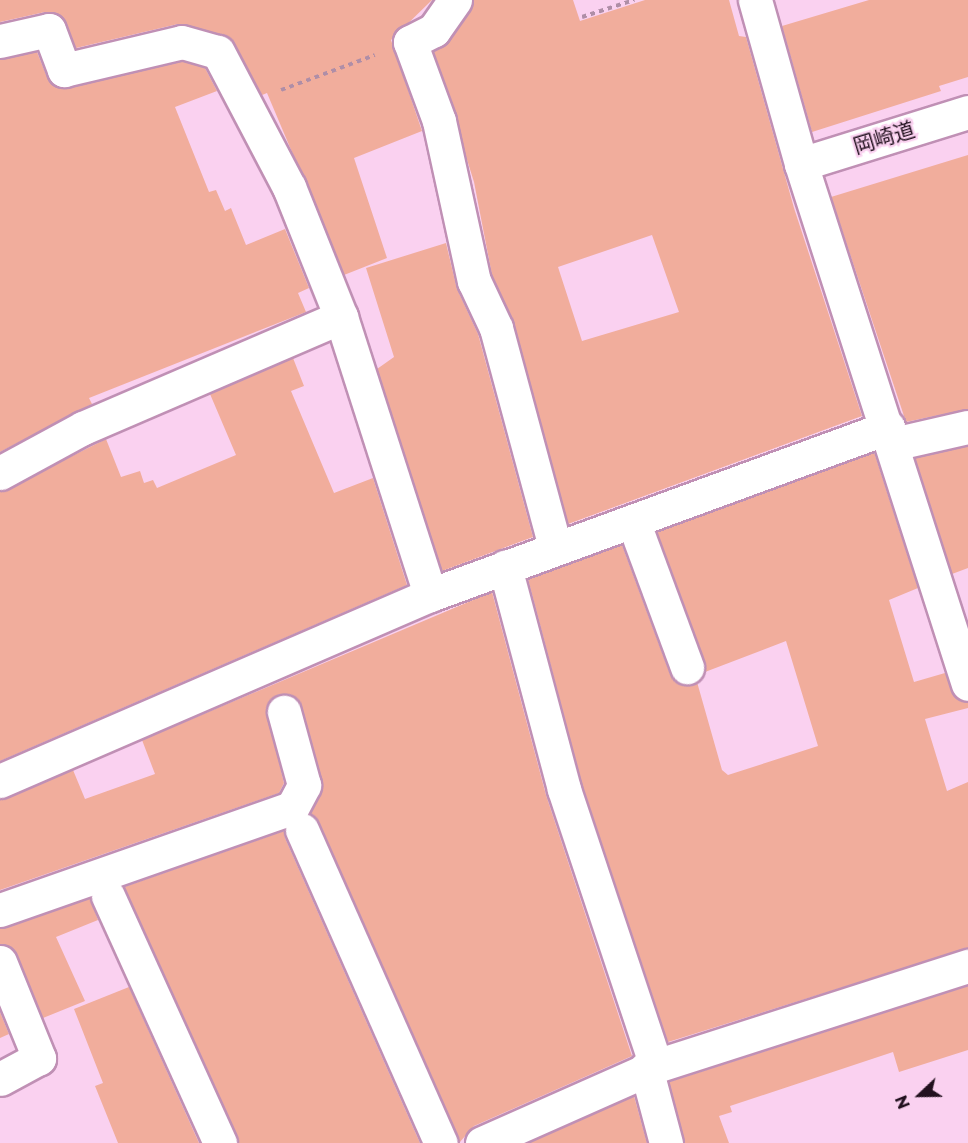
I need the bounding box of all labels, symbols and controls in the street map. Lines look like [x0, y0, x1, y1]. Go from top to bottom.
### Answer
street label: 岡崎道 [850, 117, 918, 159]
north arrow [890, 1065, 950, 1125]
text: N [892, 1092, 914, 1111]

